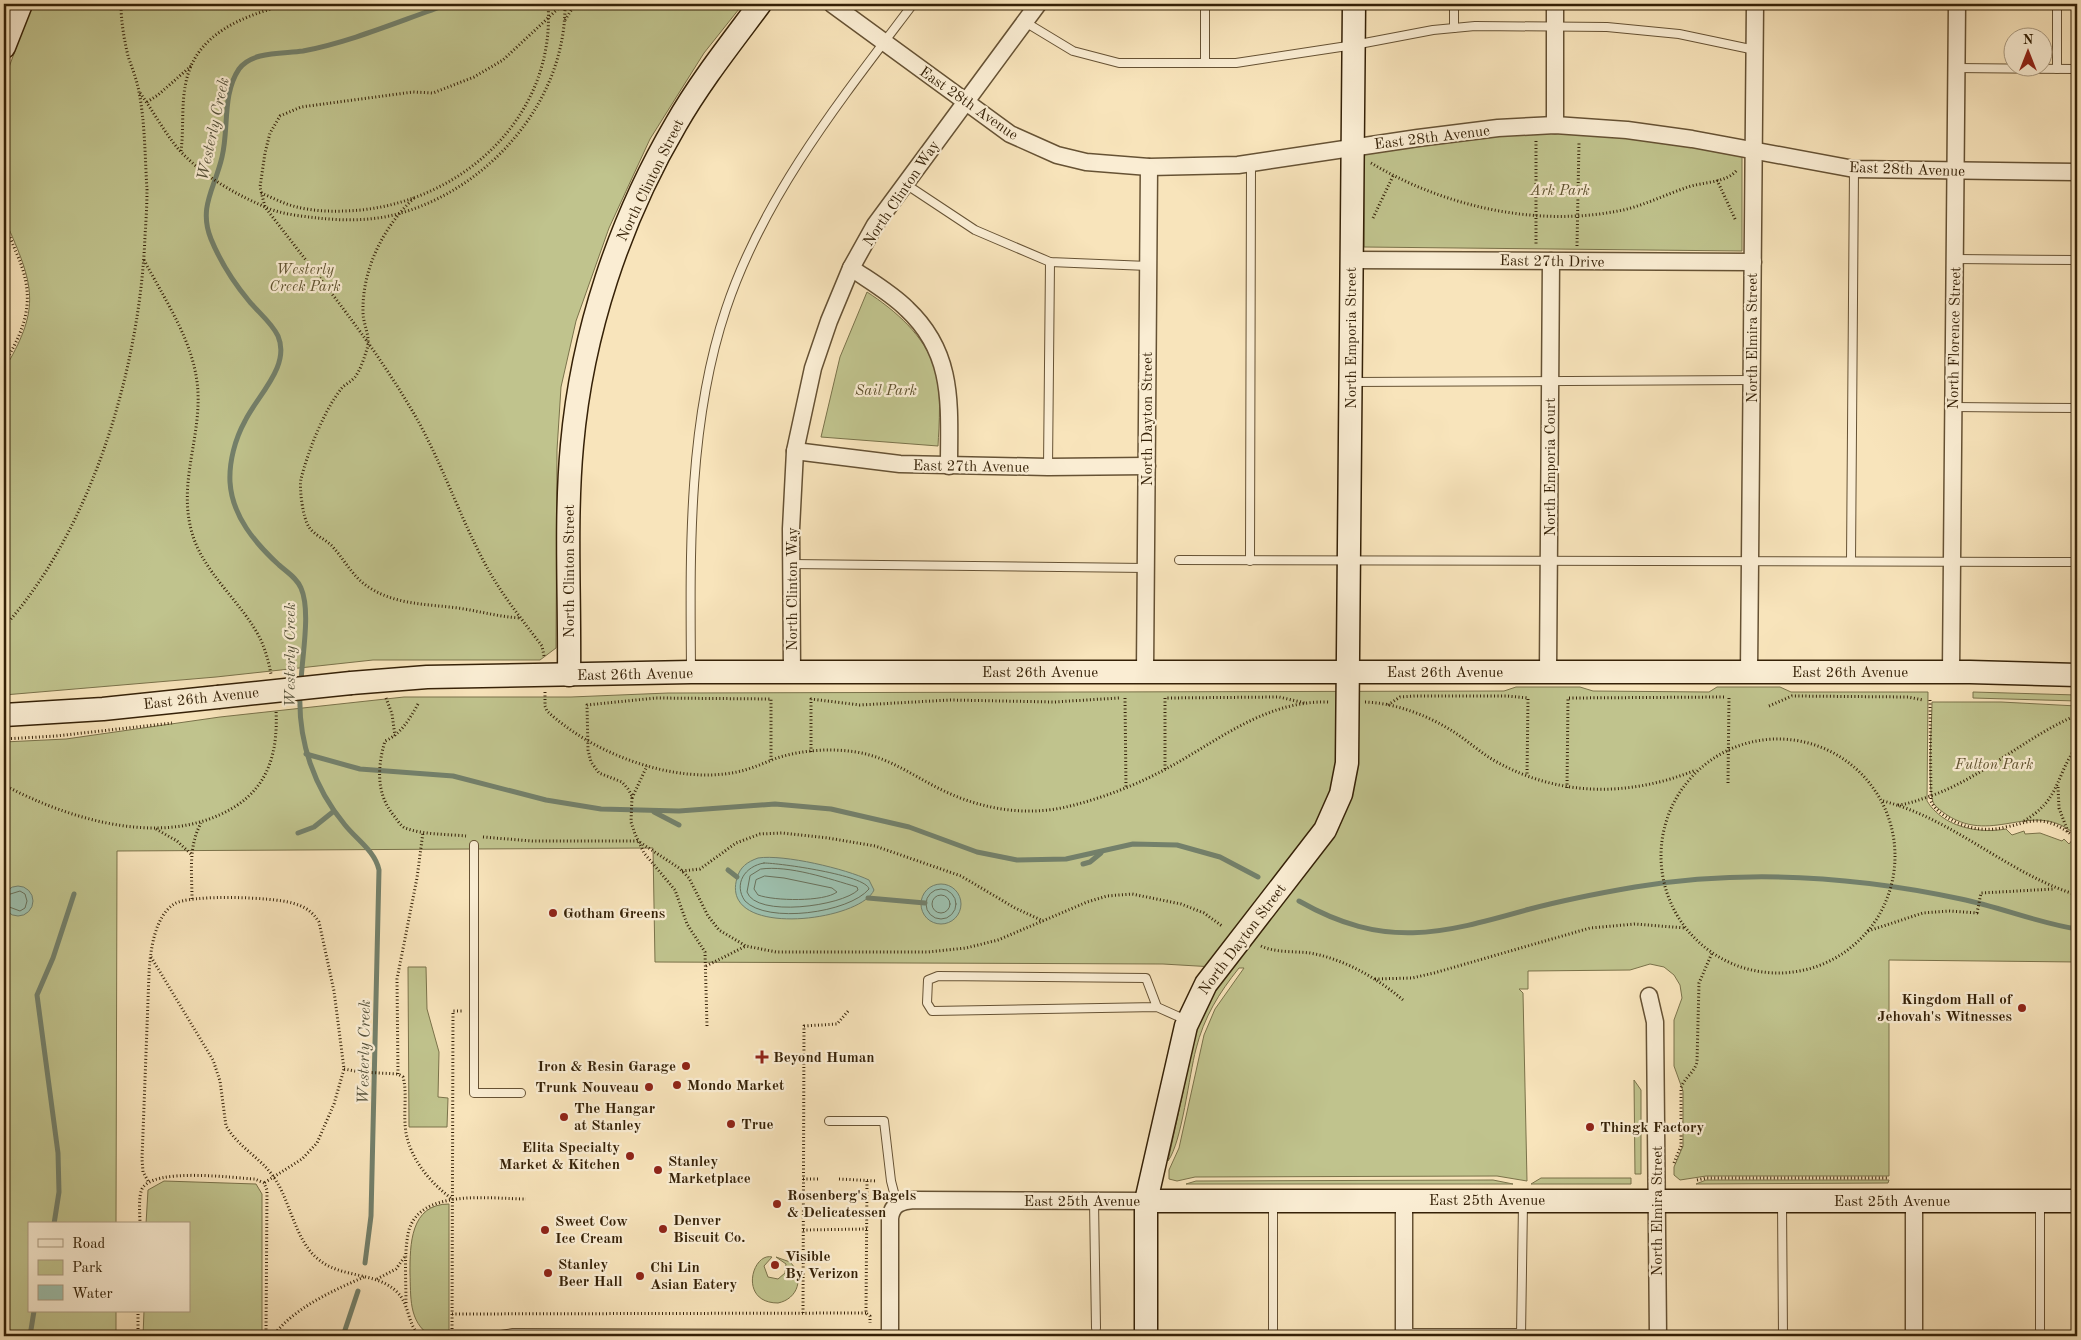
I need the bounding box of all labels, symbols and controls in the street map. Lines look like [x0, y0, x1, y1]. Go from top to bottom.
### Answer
north arrow [2004, 28, 2054, 78]
text: N [2023, 33, 2034, 47]
street label: East 28th Avenue [916, 65, 1020, 144]
water label: Westerly Creek [195, 76, 233, 182]
street label: North Clinton Street [615, 117, 687, 244]
street label: East 28th Avenue [1374, 124, 1491, 153]
street label: North Clinton Way [861, 138, 943, 249]
street label: East 28th Avenue [1849, 161, 1965, 180]
park label: Ark Park [1529, 184, 1590, 199]
street label: East 27th Drive [1499, 254, 1605, 271]
park label: Westerly Creek Park [269, 263, 341, 295]
street label: North Florence Street [1947, 266, 1964, 410]
street label: North Emporia Street [1345, 267, 1360, 409]
street label: North Elmira Street [1746, 273, 1761, 403]
street label: North Dayton Street [1141, 352, 1156, 486]
park label: Sail Park [855, 384, 917, 399]
street label: North Emporia Court [1544, 398, 1559, 536]
street label: East 27th Avenue [913, 459, 1029, 476]
street label: North Clinton Street [563, 504, 578, 638]
street label: North Clinton Way [786, 527, 801, 651]
water label: Westerly Creek [283, 602, 299, 707]
street label: East 26th Avenue [982, 666, 1098, 681]
street label: East 26th Avenue [1387, 666, 1503, 681]
street label: East 26th Avenue [1792, 666, 1908, 681]
street label: East 26th Avenue [577, 667, 693, 684]
street label: East 26th Avenue [143, 686, 260, 713]
park label: Fulton Park [1954, 758, 2033, 773]
street label: North Dayton Street [1197, 882, 1290, 998]
marker: Gotham Greens [547, 907, 559, 919]
place label: Gotham Greens [563, 907, 665, 922]
place label: Kingdom Hall of Jehovah's Witnesses [1877, 993, 2014, 1025]
water label: Westerly Creek [356, 999, 374, 1105]
marker: Kingdom Hall of Jehovah's Witnesses [2016, 1002, 2028, 1014]
marker: Beyond Human [755, 1050, 769, 1064]
place label: Beyond Human [773, 1051, 875, 1066]
place label: Iron & Resin Garage [537, 1060, 676, 1075]
marker: Iron & Resin Garage [680, 1060, 692, 1072]
marker: Mondo Market [671, 1079, 683, 1091]
place label: Mondo Market [687, 1079, 785, 1094]
place label: Trunk Nouveau [535, 1081, 639, 1096]
marker: Trunk Nouveau [643, 1081, 655, 1093]
place label: The Hangar at Stanley [574, 1102, 656, 1134]
marker: The Hangar at Stanley [558, 1111, 570, 1123]
marker: True [725, 1118, 737, 1130]
place label: True [741, 1118, 774, 1133]
marker: Thingk Factory [1584, 1121, 1596, 1133]
place label: Thingk Factory [1600, 1121, 1705, 1136]
place label: Elita Specialty Market & Kitchen [499, 1141, 620, 1173]
street label: North Elmira Street [1651, 1146, 1666, 1276]
marker: Elita Specialty Market & Kitchen [624, 1150, 636, 1162]
place label: Stanley Marketplace [668, 1155, 751, 1187]
marker: Stanley Marketplace [652, 1164, 664, 1176]
place label: Rosenberg's Bagels & Delicatessen [787, 1189, 916, 1221]
street label: East 25th Avenue [1429, 1194, 1545, 1209]
street label: East 25th Avenue [1024, 1195, 1140, 1210]
street label: East 25th Avenue [1834, 1195, 1950, 1210]
marker: Rosenberg's Bagels & Delicatessen [771, 1198, 783, 1210]
place label: Denver Biscuit Co. [673, 1214, 746, 1246]
place label: Sweet Cow Ice Cream [555, 1215, 628, 1247]
legend [28, 1222, 190, 1312]
marker: Denver Biscuit Co. [657, 1223, 669, 1235]
marker: Sweet Cow Ice Cream [539, 1224, 551, 1236]
text: Road [72, 1237, 106, 1252]
place label: Visible By Verizon [785, 1250, 859, 1282]
place label: Stanley Beer Hall [558, 1258, 623, 1290]
marker: Visible By Verizon [769, 1259, 781, 1271]
text: Park [72, 1261, 103, 1276]
place label: Chi Lin Asian Eatery [650, 1261, 737, 1293]
marker: Stanley Beer Hall [542, 1267, 554, 1279]
marker: Chi Lin Asian Eatery [634, 1270, 646, 1282]
text: Water [72, 1287, 113, 1302]

